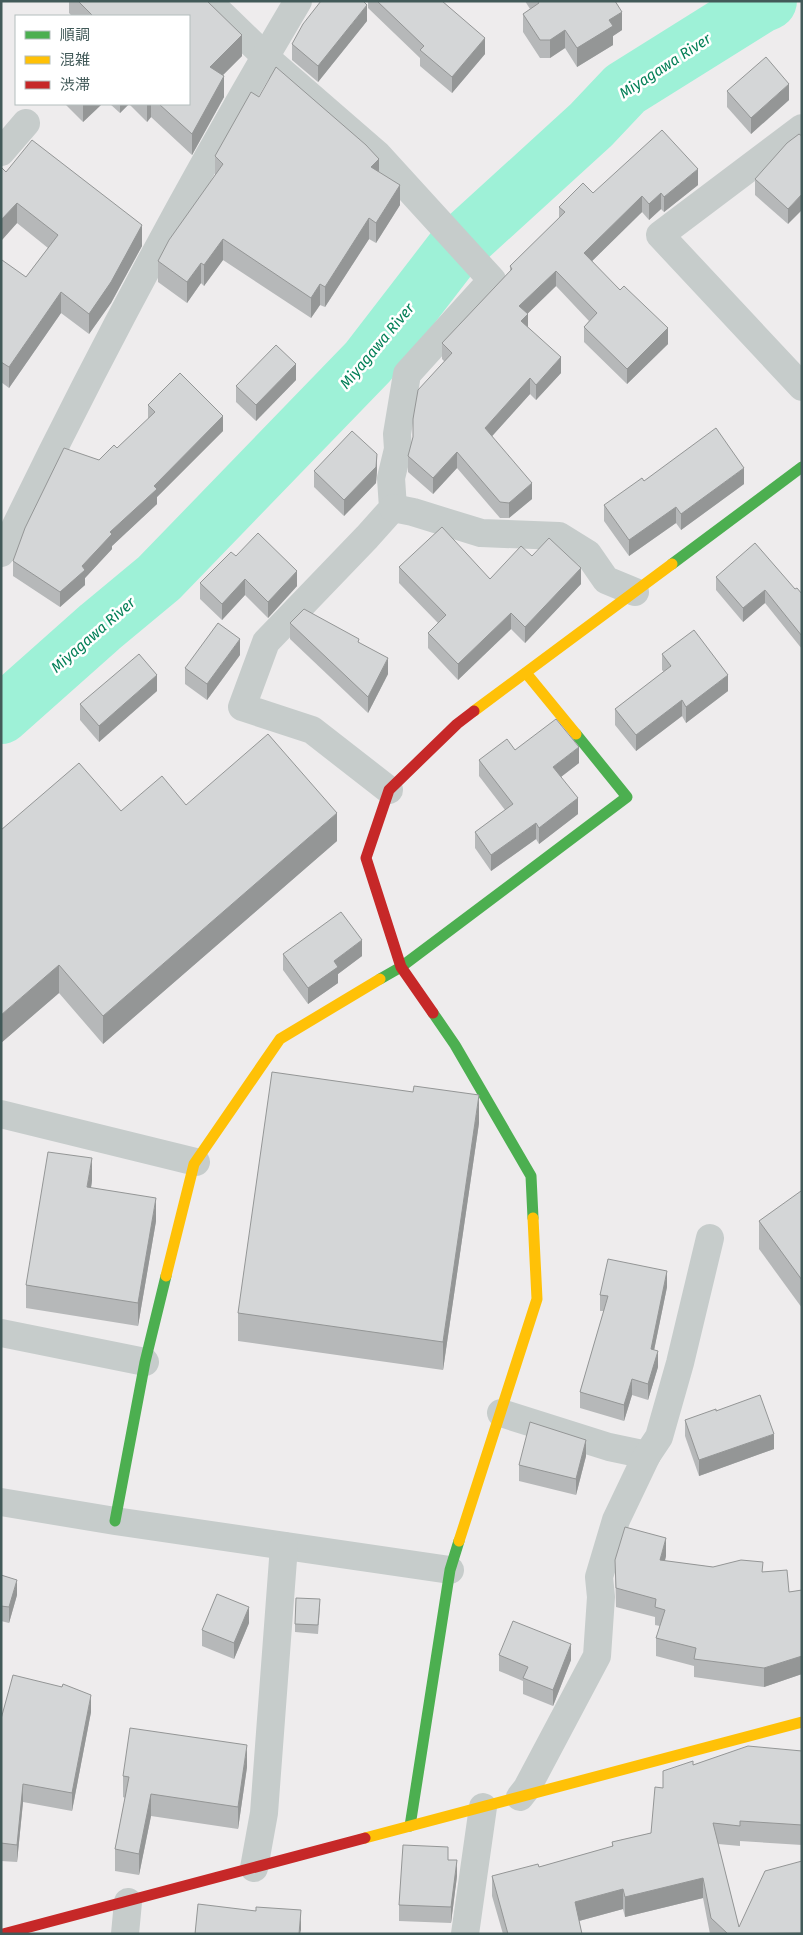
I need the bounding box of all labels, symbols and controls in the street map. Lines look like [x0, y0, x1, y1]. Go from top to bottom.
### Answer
legend [15, 15, 190, 105]
text: 順調 [60, 26, 90, 44]
water label: Miyagawa River [616, 29, 715, 102]
text: 混雑 [60, 51, 90, 69]
text: 渋滞 [60, 76, 90, 94]
water label: Miyagawa River [336, 299, 419, 392]
water label: Miyagawa River [47, 593, 140, 676]

